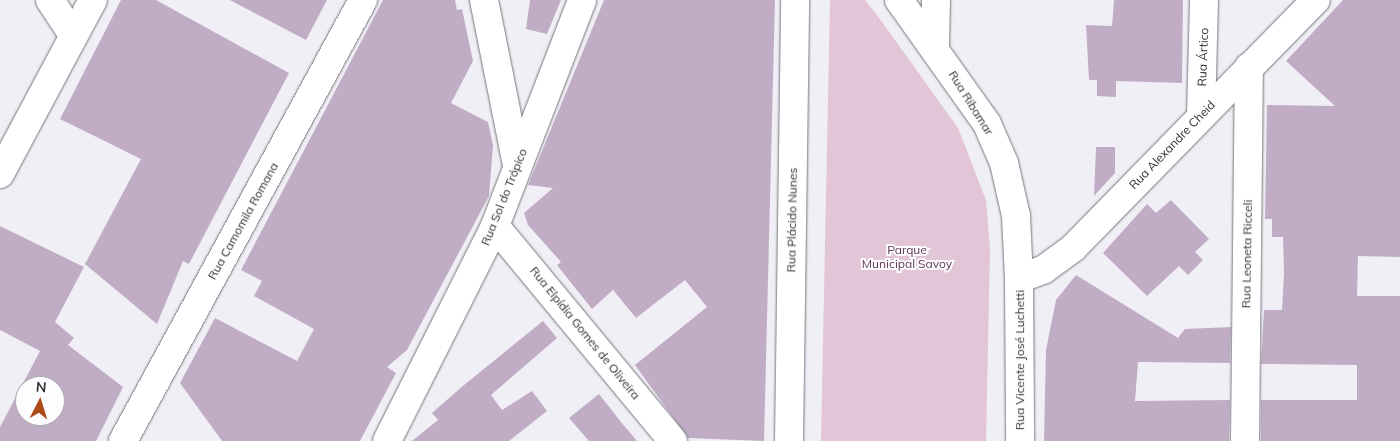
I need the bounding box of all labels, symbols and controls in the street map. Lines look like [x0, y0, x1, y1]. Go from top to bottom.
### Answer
street label: Rua Ártico [1195, 27, 1211, 87]
street label: Rua Ribamar [945, 68, 997, 138]
street label: Rua Alexandre Cheid [1126, 98, 1218, 192]
street label: Rua Sol do Trópico [478, 146, 530, 248]
street label: Rua Camomila Romana [205, 160, 281, 282]
street label: Rua Plácido Nunes [784, 167, 800, 273]
street label: Rua Leoneta Ricceli [1239, 200, 1255, 308]
park label: Parque Municipal Savoy [862, 243, 952, 271]
street label: Rua Elpídia Gomes de Oliveira [527, 264, 643, 402]
street label: Rua Vicente José Luchetti [1013, 290, 1027, 430]
north arrow [15, 376, 65, 426]
text: N [35, 378, 47, 396]

